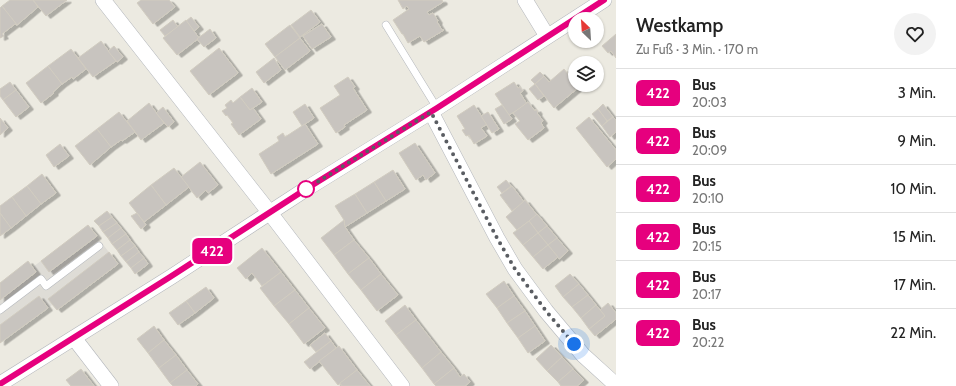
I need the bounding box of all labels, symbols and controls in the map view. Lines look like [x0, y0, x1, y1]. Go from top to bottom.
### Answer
north arrow [568, 12, 604, 48]
map controls [568, 12, 604, 92]
button: heart [894, 13, 936, 55]
text: Westkamp [636, 14, 723, 37]
text: Zu Fuß · 3 Min. · 170 m [636, 41, 758, 57]
button: layers [568, 56, 604, 92]
text: Bus [692, 76, 716, 94]
text: 422 [646, 84, 670, 102]
text: 3 Min. [898, 84, 936, 102]
text: 20:03 [692, 94, 727, 110]
text: Bus [692, 124, 716, 142]
text: 422 [646, 132, 670, 150]
text: 9 Min. [897, 132, 936, 150]
text: 20:09 [692, 142, 727, 158]
text: Bus [692, 172, 716, 190]
unlabelled marker [297, 180, 315, 198]
text: 422 [646, 180, 670, 198]
text: 10 Min. [891, 180, 936, 198]
text: 20:10 [692, 190, 724, 206]
text: Bus [692, 220, 716, 238]
text: 422 [646, 228, 670, 246]
text: 15 Min. [893, 228, 936, 246]
line badge: 422 [189, 238, 235, 264]
text: 20:15 [692, 238, 722, 254]
text: 422 [200, 242, 224, 260]
text: Bus [692, 268, 716, 286]
text: 422 [646, 276, 670, 294]
text: 17 Min. [893, 276, 936, 294]
text: 20:17 [692, 286, 721, 302]
text: Bus [692, 316, 716, 334]
text: 422 [646, 324, 670, 342]
text: 22 Min. [890, 324, 936, 342]
your location [564, 334, 584, 354]
text: 20:22 [692, 334, 724, 350]

